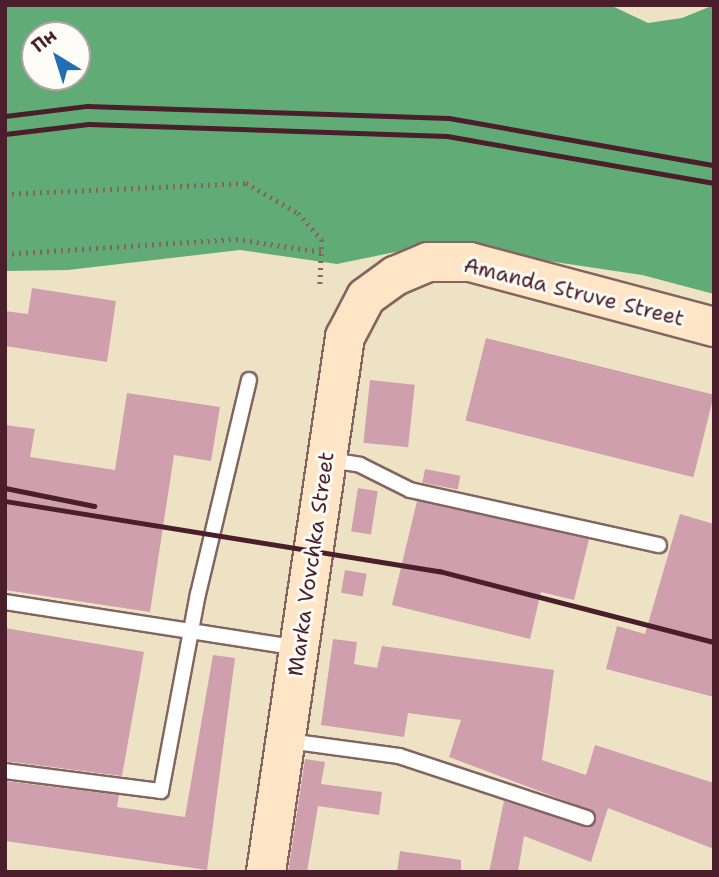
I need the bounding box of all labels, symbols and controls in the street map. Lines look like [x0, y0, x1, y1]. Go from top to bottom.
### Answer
north arrow [21, 21, 91, 91]
text: Пн [26, 23, 62, 58]
street label: Amanda Struve Street [461, 252, 687, 332]
street label: Marka Vovchka Street [283, 450, 339, 678]

